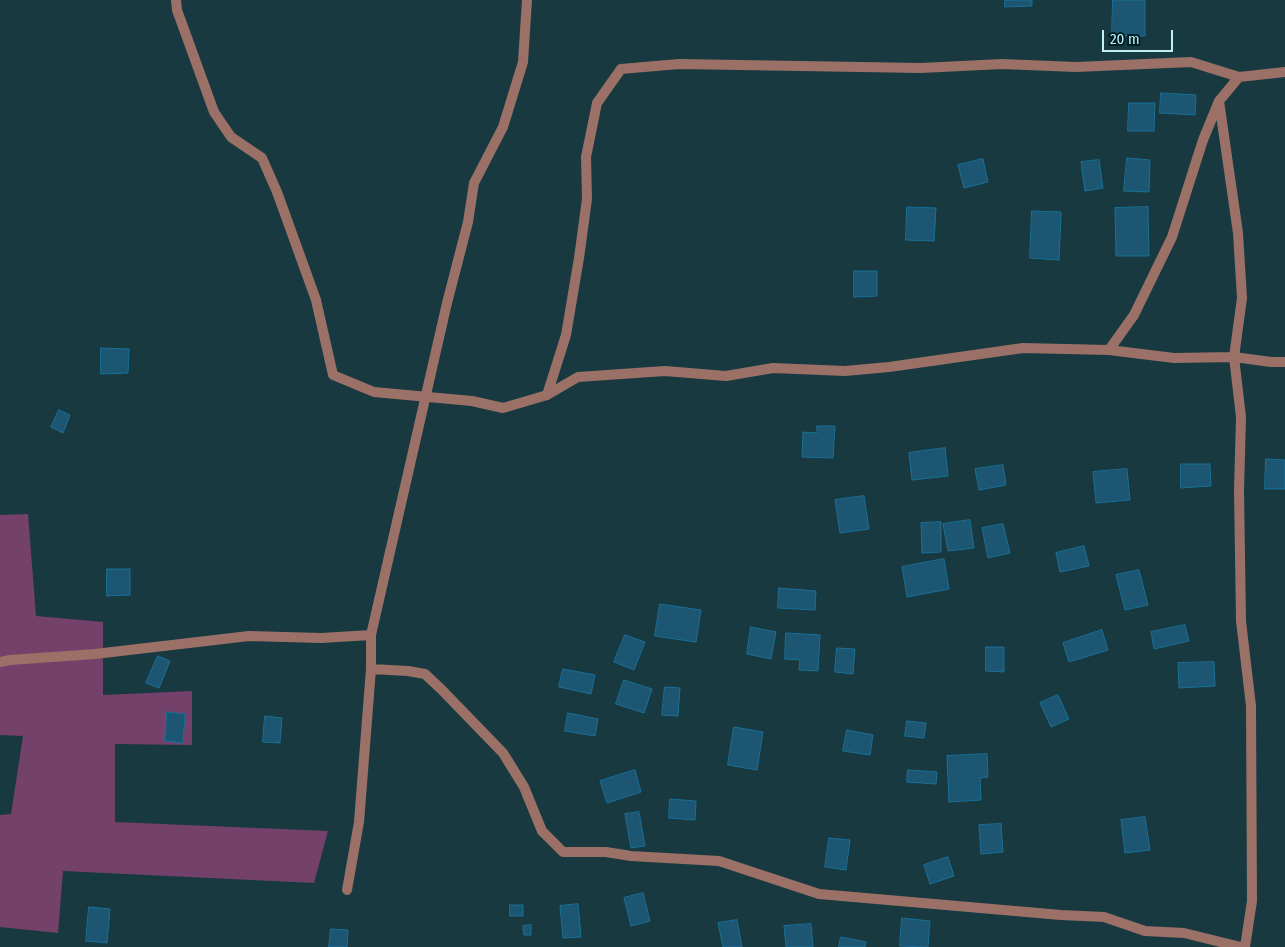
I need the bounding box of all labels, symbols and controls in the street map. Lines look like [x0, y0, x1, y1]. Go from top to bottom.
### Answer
scale bar [1105, 20, 1176, 52]
text: 20 m [1110, 30, 1140, 48]

